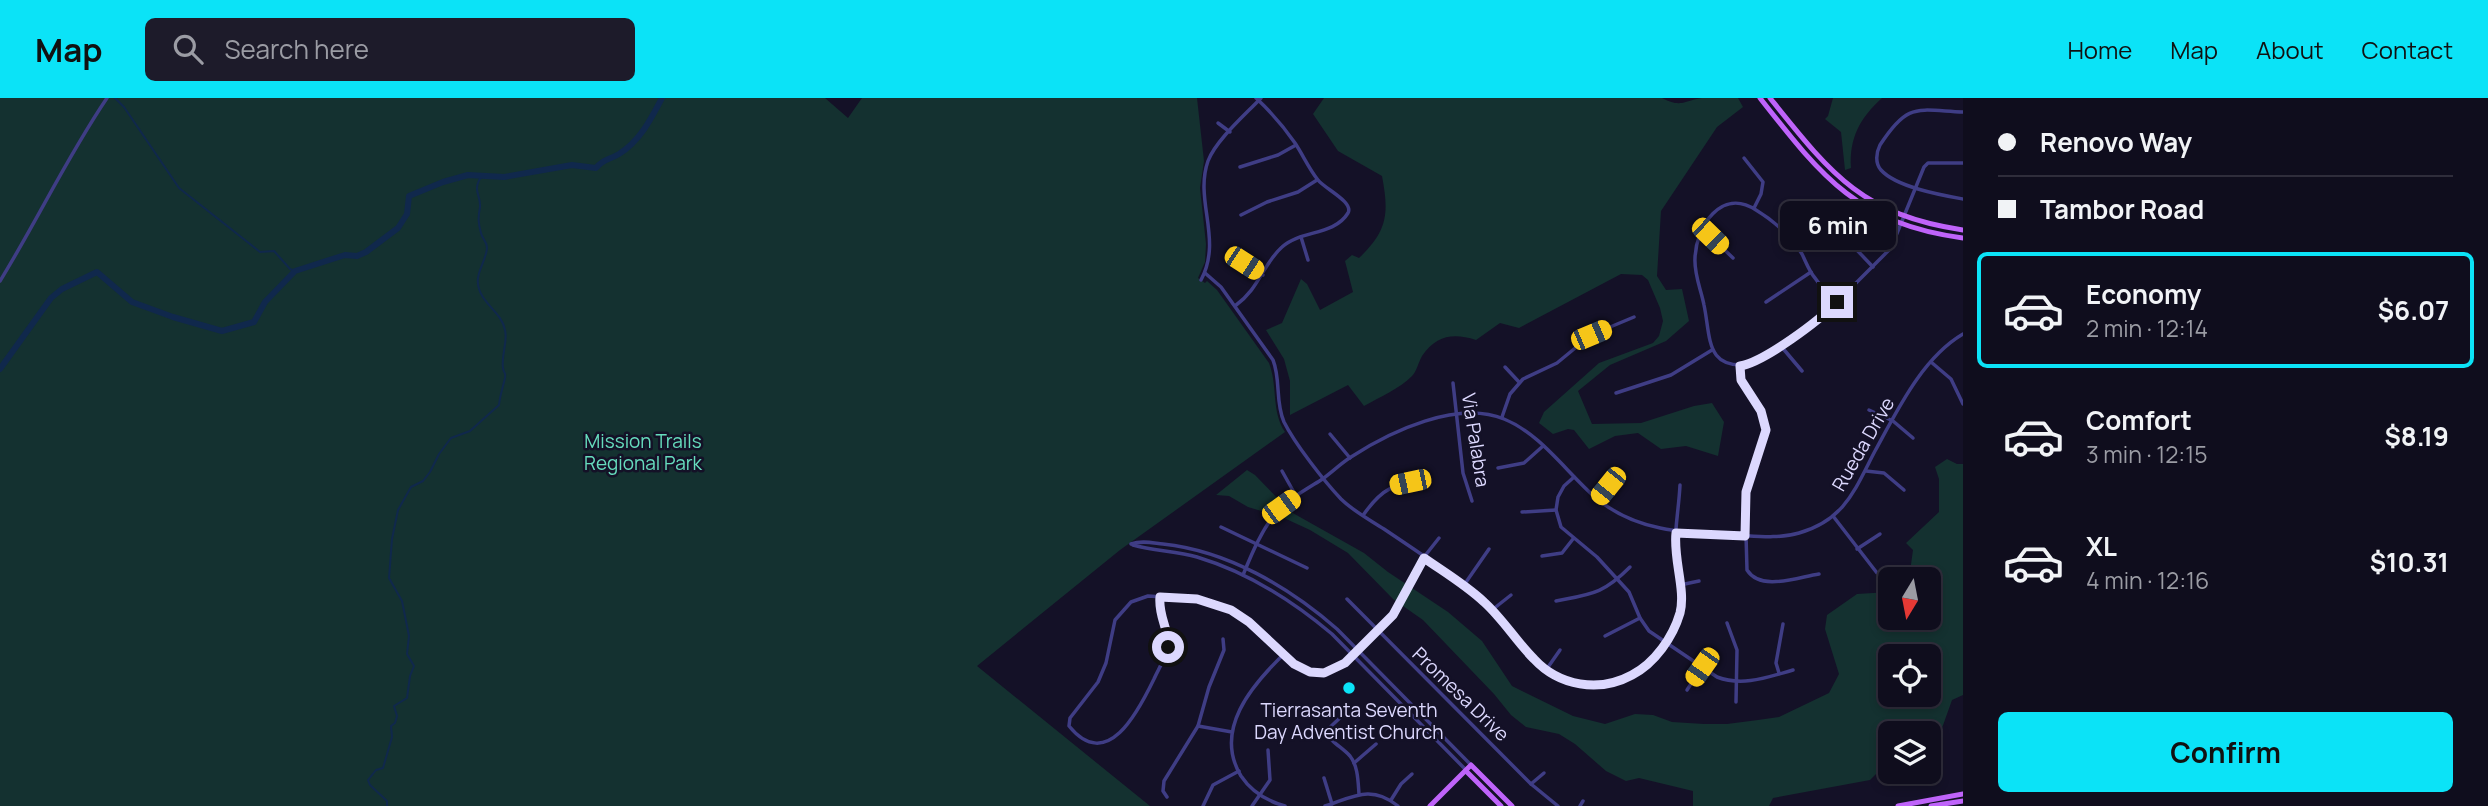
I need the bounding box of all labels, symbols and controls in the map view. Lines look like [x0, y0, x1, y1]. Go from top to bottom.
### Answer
search box [145, 18, 635, 81]
text: Map [35, 27, 103, 72]
icon: search [169, 30, 207, 68]
text: Search here [225, 31, 369, 67]
text: Home [2067, 33, 2132, 66]
text: Map [2170, 33, 2218, 66]
text: About [2256, 33, 2324, 66]
text: Contact [2362, 33, 2453, 66]
text: Renovo Way [2040, 124, 2192, 160]
text: Tambor Road [2040, 191, 2204, 227]
callout: 6 min [1779, 200, 1895, 250]
text: 6 min [1808, 209, 1868, 241]
car [1688, 214, 1733, 258]
car [1221, 243, 1268, 283]
text: Economy [2086, 276, 2201, 312]
icon: car [2002, 279, 2065, 342]
route end [1821, 286, 1853, 318]
text: $6.07 [2378, 292, 2449, 328]
text: 2 min · 12:14 [2086, 312, 2208, 344]
car [1568, 317, 1615, 353]
street label: Via Palabra [1456, 391, 1496, 489]
street label: Rueda Drive [1826, 392, 1900, 496]
text: Comfort [2086, 402, 2192, 438]
icon: car [2002, 405, 2065, 468]
text: $8.19 [2384, 418, 2449, 454]
park label: Mission Trails Regional Park [584, 428, 703, 476]
text: 3 min · 12:15 [2086, 438, 2207, 470]
car [1587, 463, 1630, 509]
car [1388, 467, 1433, 497]
car [1258, 486, 1305, 528]
text: XL [2086, 528, 2117, 564]
icon: car [2002, 531, 2065, 594]
text: $10.31 [2370, 544, 2449, 580]
text: 4 min · 12:16 [2086, 564, 2209, 596]
north arrow [1878, 567, 1941, 630]
map controls [1878, 567, 1941, 784]
route start [1152, 631, 1184, 663]
street label: Promesa Drive [1407, 641, 1515, 747]
car [1682, 644, 1723, 690]
button: locate [1878, 644, 1941, 707]
marker: Tierrasanta Seventh Day Adventist Church [1341, 680, 1357, 696]
place label: Tierrasanta Seventh Day Adventist Church [1254, 697, 1444, 745]
button: Confirm [1998, 712, 2453, 792]
button: layers [1878, 721, 1941, 784]

